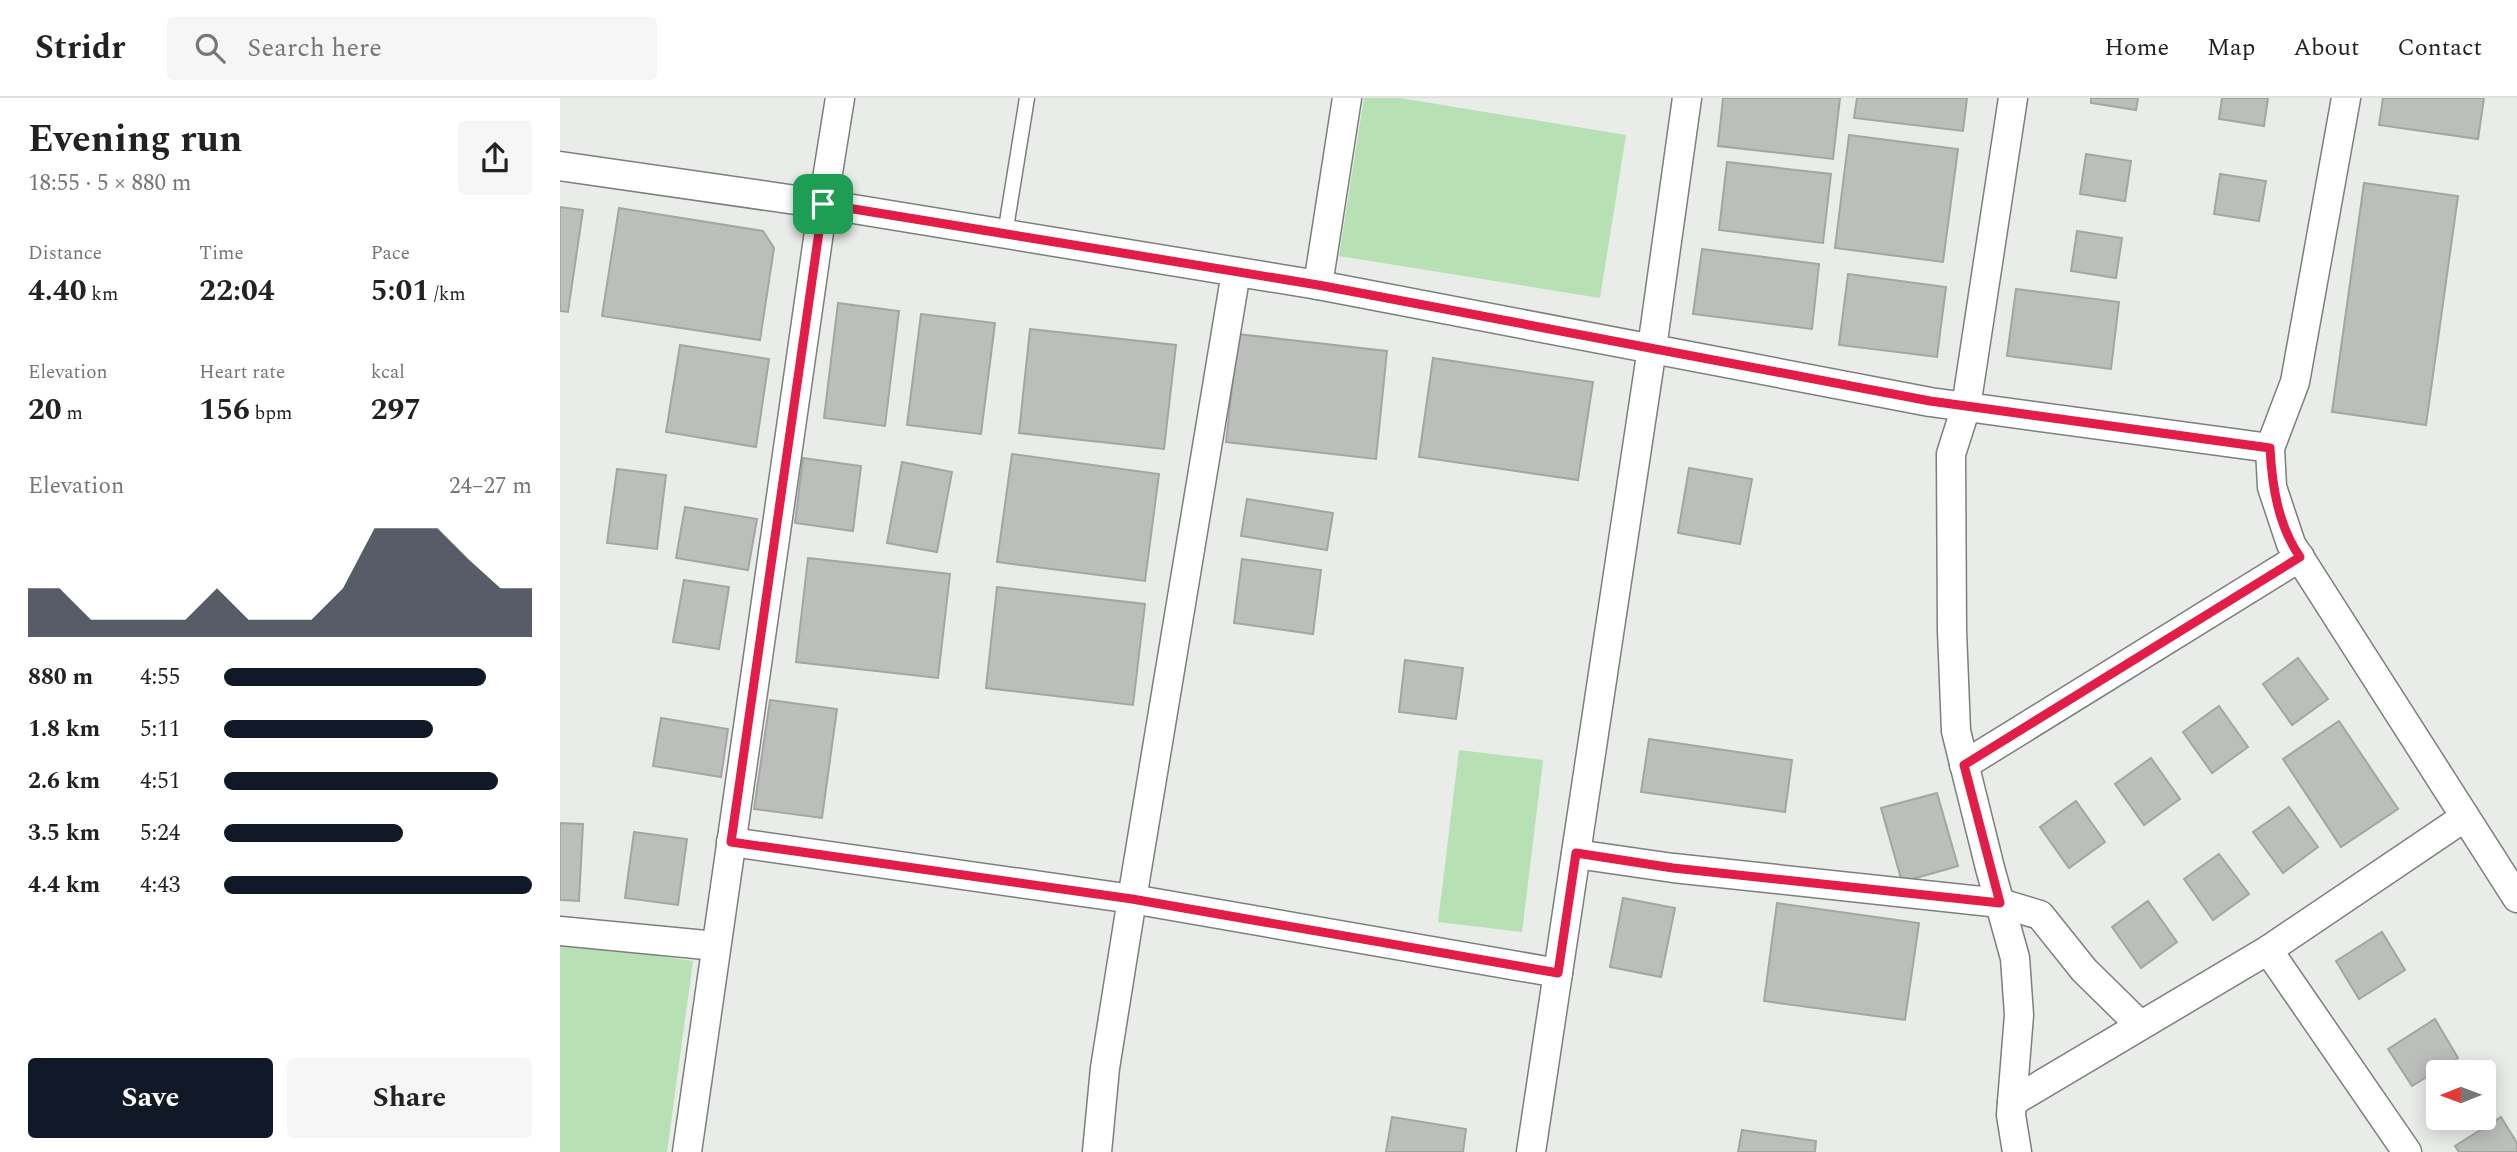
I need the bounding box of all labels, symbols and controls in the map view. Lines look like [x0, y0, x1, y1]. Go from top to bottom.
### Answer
search box [167, 17, 657, 80]
text: Stridr [35, 23, 125, 73]
text: Search here [247, 28, 382, 68]
icon: search [191, 29, 229, 67]
text: Home [2104, 30, 2169, 66]
text: Map [2207, 30, 2255, 66]
text: About [2293, 30, 2359, 66]
text: Contact [2397, 30, 2482, 66]
text: Evening run [28, 111, 242, 169]
button: share [458, 121, 532, 195]
text: 18:55 · 5 × 880 m [28, 166, 192, 201]
pin [793, 174, 853, 234]
icon: arrive [804, 185, 842, 223]
text: Distance [28, 239, 102, 268]
text: Time [199, 239, 244, 268]
text: Pace [371, 239, 410, 268]
text: 4.40 [28, 268, 87, 314]
text: 22:04 [199, 268, 275, 314]
text: 5:01 [371, 268, 429, 314]
text: km [87, 280, 118, 309]
text: /km [429, 280, 466, 309]
text: Elevation [28, 358, 108, 387]
text: Heart rate [199, 358, 285, 387]
text: kcal [371, 358, 405, 387]
text: 20 [28, 387, 62, 433]
text: 156 [199, 387, 250, 433]
text: 297 [371, 387, 421, 433]
text: m [62, 399, 83, 428]
text: bpm [250, 399, 292, 428]
text: Elevation [28, 469, 124, 504]
text: 24–27 m [449, 469, 532, 504]
text: 880 m [28, 660, 93, 695]
text: 4:55 [140, 660, 180, 695]
text: 1.8 km [28, 712, 100, 747]
text: 5:11 [140, 712, 180, 747]
text: 2.6 km [28, 764, 100, 799]
text: 4:51 [140, 764, 180, 799]
text: 3.5 km [28, 816, 100, 851]
text: 5:24 [140, 816, 180, 851]
text: 4.4 km [28, 868, 100, 903]
text: 4:43 [140, 868, 180, 903]
button: Save [28, 1058, 273, 1138]
button: Share [287, 1058, 532, 1138]
north arrow [2426, 1060, 2496, 1130]
map controls [2426, 1060, 2496, 1130]

